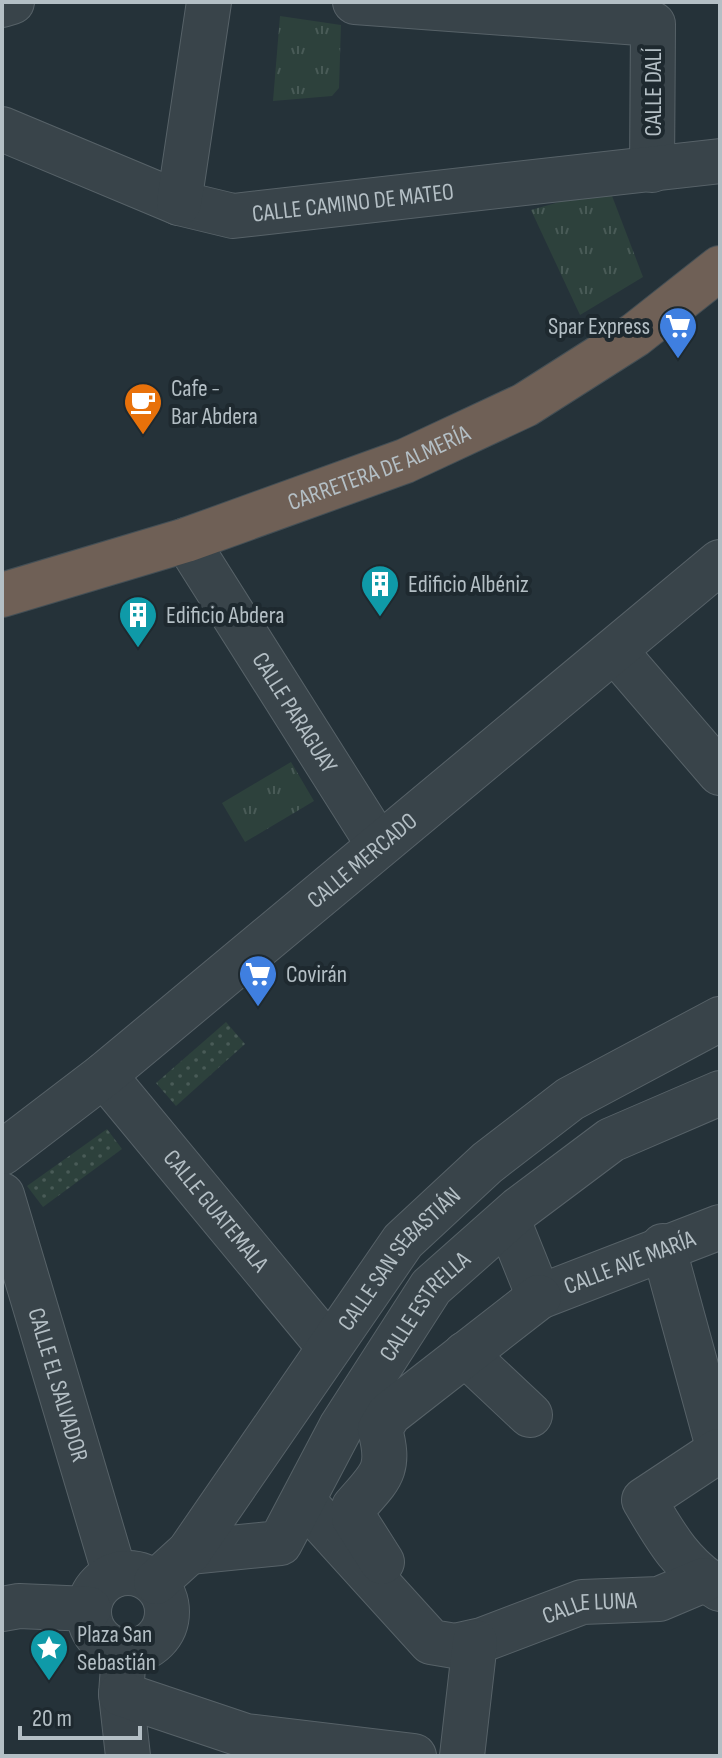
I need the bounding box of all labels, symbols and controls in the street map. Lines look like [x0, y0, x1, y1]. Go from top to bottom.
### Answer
street label: CALLE DALÍ [639, 47, 668, 136]
street label: CALLE CAMINO DE MATEO [251, 177, 455, 228]
supermarket icon: Spar Express [657, 305, 699, 360]
place label: Spar Express [548, 312, 650, 341]
place label: Cafe - Bar Abdera [171, 374, 258, 431]
cafe icon: Cafe - Bar Abdera [122, 381, 164, 436]
street label: CARRETERA DE ALMERÍA [284, 418, 475, 517]
building icon: Edificio Albéniz [359, 563, 401, 618]
place label: Edificio Albéniz [408, 570, 529, 599]
building icon: Edificio Abdera [117, 594, 159, 649]
place label: Edificio Abdera [166, 601, 285, 630]
street label: CALLE PARAGUAY [246, 647, 344, 778]
street label: CALLE MERCADO [301, 806, 423, 914]
supermarket icon: Covirán [237, 953, 279, 1008]
place label: Covirán [286, 960, 347, 989]
street label: CALLE GUATEMALA [157, 1144, 276, 1278]
street label: CALLE SAN SEBASTIÁN [331, 1181, 466, 1336]
street label: CALLE AVE MARÍA [560, 1223, 700, 1300]
street label: CALLE ESTRELLA [373, 1244, 477, 1366]
street label: CALLE EL SALVADOR [22, 1304, 95, 1465]
street label: CALLE LUNA [538, 1585, 638, 1630]
place label: Plaza San Sebastián [77, 1620, 156, 1677]
place icon: Plaza San Sebastián [28, 1627, 70, 1682]
scale bar [20, 1690, 140, 1740]
text: 20 m [32, 1704, 72, 1733]

